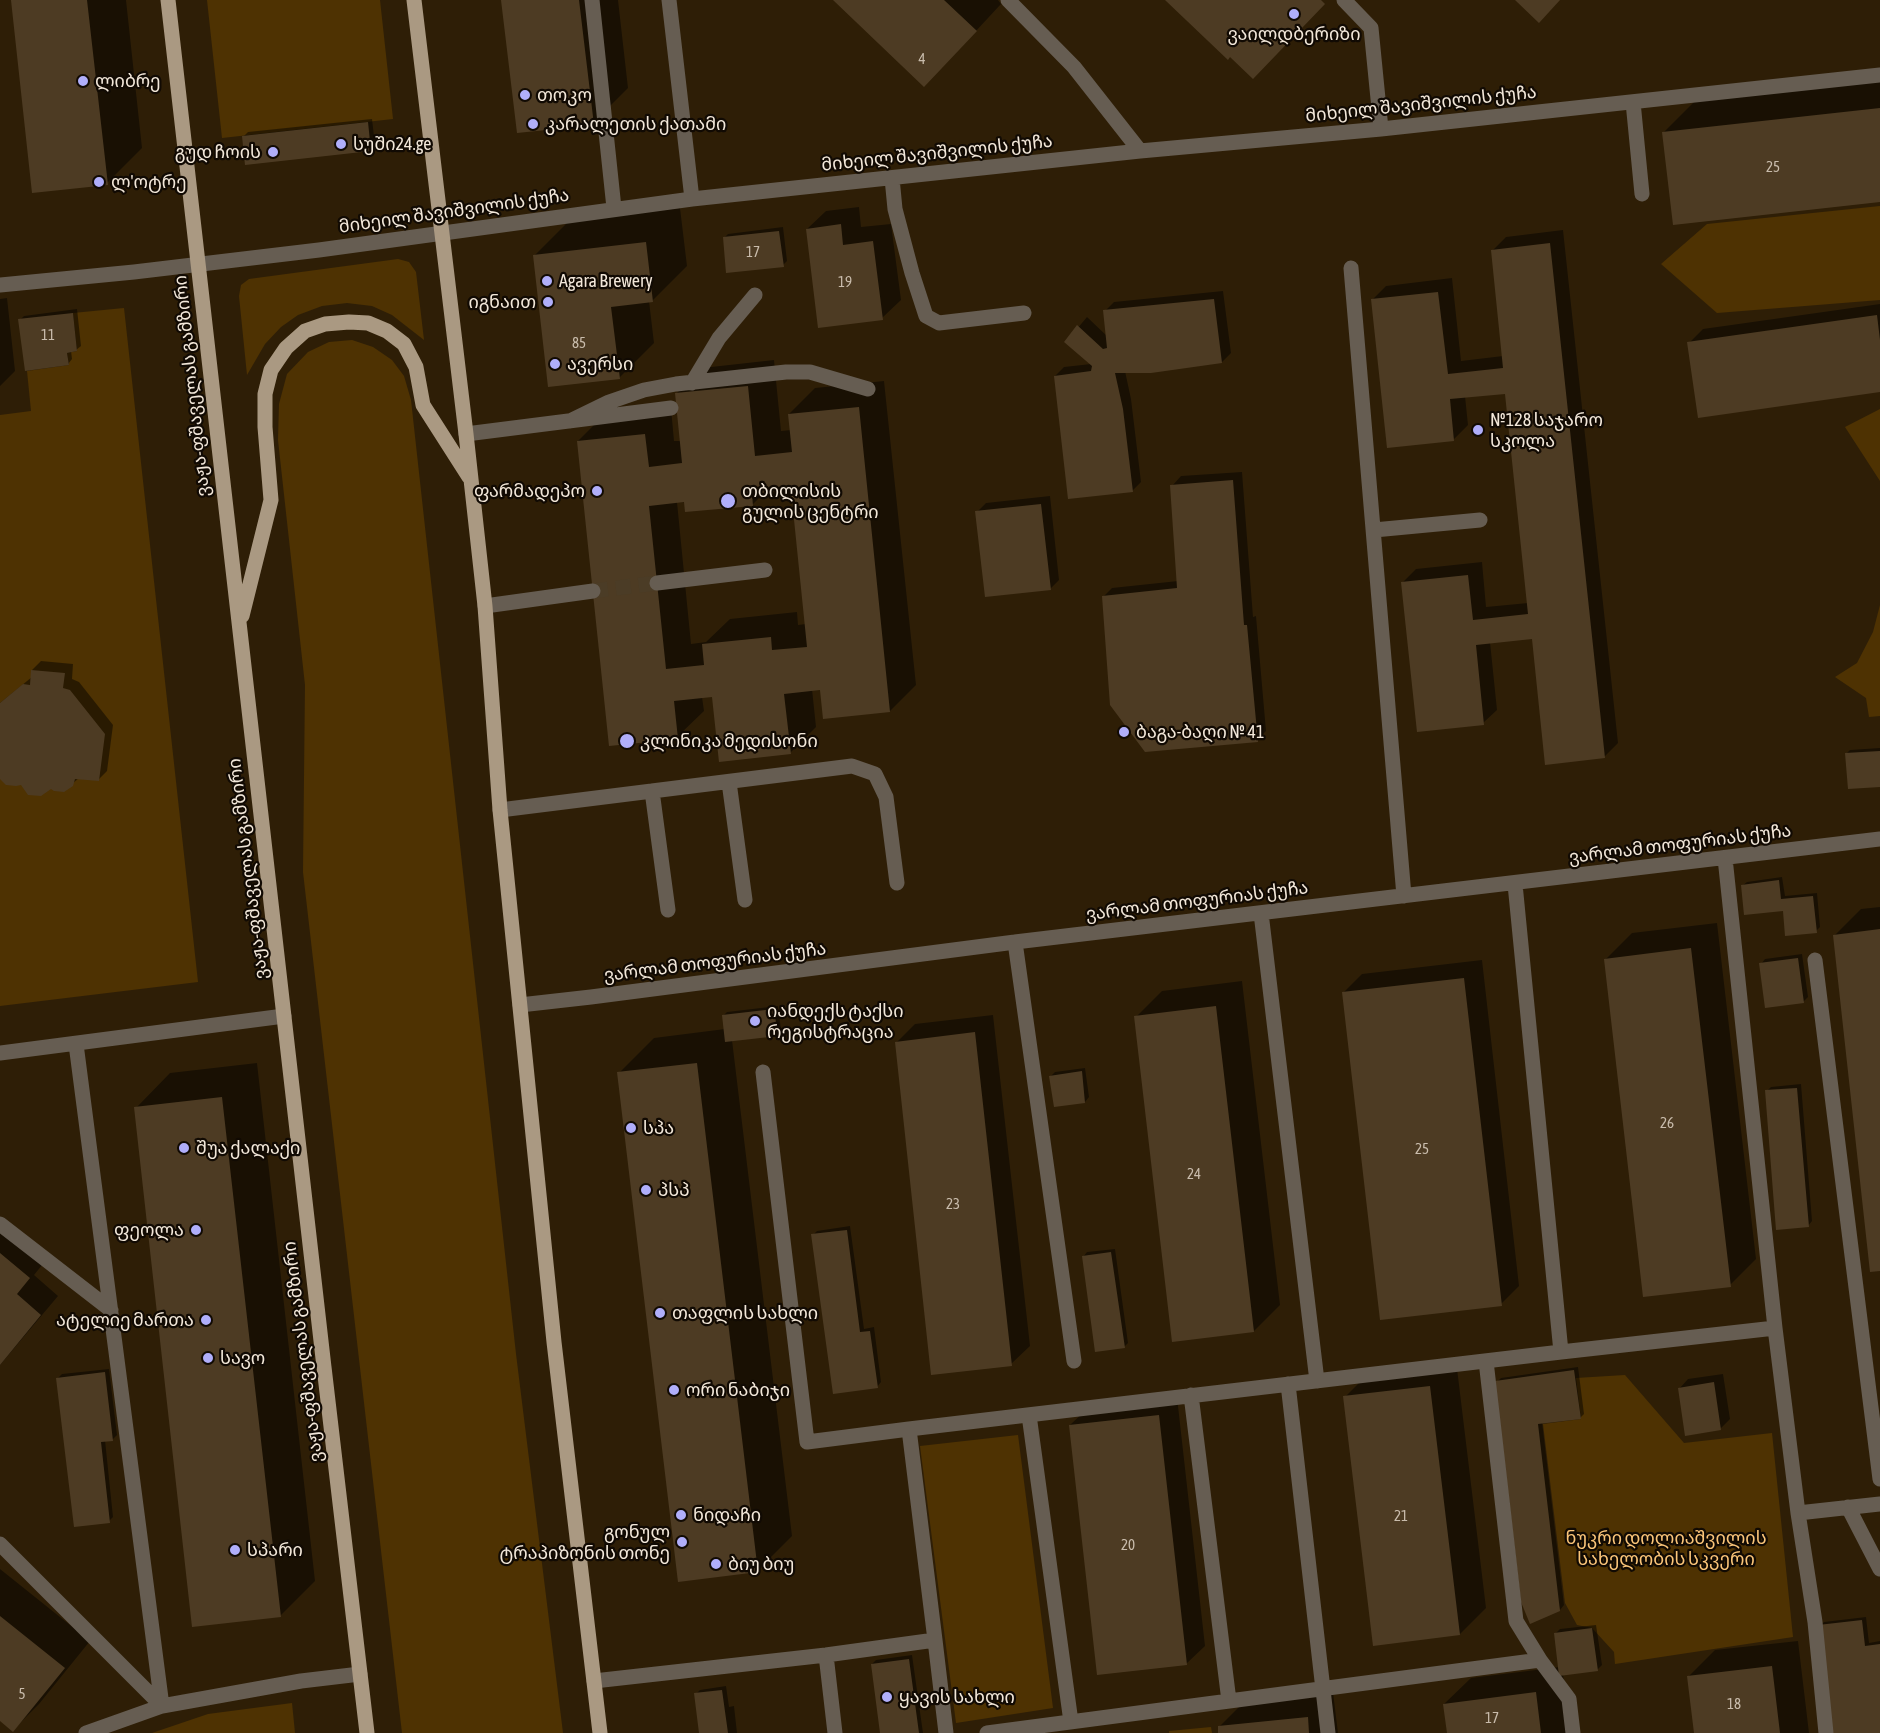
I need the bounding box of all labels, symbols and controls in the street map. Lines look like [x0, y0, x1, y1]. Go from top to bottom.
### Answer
marker: ვაილდბერიზი [1287, 7, 1301, 21]
place label: ვაილდბერიზი [1227, 23, 1361, 45]
house number: 4 [918, 50, 926, 68]
place label: ლიბრე [95, 70, 161, 92]
marker: ლიბრე [76, 74, 90, 88]
street label: მიხეილ შავიშვილის ქუჩა [1304, 81, 1538, 127]
place label: თოკო [537, 84, 592, 106]
marker: თოკო [518, 88, 532, 102]
place label: კარალეთის ქათამი [545, 113, 726, 135]
marker: კარალეთის ქათამი [526, 117, 540, 131]
street label: მიხეილ შავიშვილის ქუჩა [820, 130, 1054, 176]
place label: სუში24.ge [353, 133, 431, 155]
marker: სუში24.ge [334, 137, 348, 151]
place label: გუდ ჩოის [175, 141, 261, 163]
marker: გუდ ჩოის [266, 145, 280, 159]
house number: 25 [1766, 158, 1780, 176]
place label: ლ'ოტრე [111, 171, 187, 193]
marker: ლ'ოტრე [92, 175, 106, 189]
street label: მიხეილ შავიშვილის ქუჩა [337, 184, 571, 238]
house number: 17 [746, 243, 760, 261]
place label: Agara Brewery [559, 270, 653, 292]
house number: 19 [838, 273, 852, 291]
street label: ვაჟა-ფშაველას გამზირი [170, 274, 214, 498]
marker: Agara Brewery [540, 274, 554, 288]
place label: იგნაით [469, 291, 536, 313]
marker: იგნაით [541, 295, 555, 309]
house number: 11 [41, 326, 55, 344]
house number: 85 [572, 334, 586, 352]
place label: ავერსი [567, 353, 633, 375]
marker: ავერსი [548, 357, 562, 371]
place label: №128 საჯარო სკოლა [1490, 409, 1603, 452]
marker: №128 საჯარო სკოლა [1471, 423, 1485, 437]
place label: ფარმადეპო [474, 480, 585, 502]
place label: თბილისის გულის ცენტრი [742, 480, 879, 522]
marker: ფარმადეპო [590, 484, 604, 498]
marker: თბილისის გულის ცენტრი [719, 492, 737, 510]
place label: ბაგა-ბაღი № 41 [1136, 721, 1264, 743]
marker: ბაგა-ბაღი № 41 [1117, 725, 1131, 739]
place label: კლინიკა მედისონი [640, 730, 818, 752]
marker: კლინიკა მედისონი [618, 732, 636, 750]
street label: ვაჟა-ფშაველას გამზირი [224, 757, 272, 981]
street label: ვარლამ თოფურიას ქუჩა [1568, 820, 1792, 868]
street label: ვარლამ თოფურიას ქუჩა [1085, 877, 1309, 925]
street label: ვარლამ თოფურიას ქუჩა [603, 938, 827, 986]
place label: იანდექს ტაქსი რეგისტრაცია [767, 1000, 903, 1042]
marker: იანდექს ტაქსი რეგისტრაცია [748, 1014, 762, 1028]
house number: 26 [1660, 1114, 1674, 1132]
place label: სპა [643, 1117, 674, 1139]
marker: სპა [624, 1121, 638, 1135]
place label: შუა ქალაქი [196, 1137, 300, 1159]
house number: 25 [1415, 1140, 1429, 1158]
marker: შუა ქალაქი [177, 1141, 191, 1155]
house number: 24 [1187, 1165, 1201, 1183]
place label: პსპ [658, 1179, 690, 1201]
marker: პსპ [639, 1183, 653, 1197]
house number: 23 [946, 1195, 960, 1213]
place label: ფეოლა [114, 1219, 184, 1241]
marker: ფეოლა [189, 1223, 203, 1237]
street label: ვაჟა-ფშაველას გამზირი [279, 1240, 327, 1464]
place label: თაფლის სახლი [672, 1302, 818, 1324]
marker: თაფლის სახლი [653, 1306, 667, 1320]
place label: ატელიე მართა [56, 1309, 194, 1331]
marker: ატელიე მართა [199, 1313, 213, 1327]
place label: სავო [220, 1347, 265, 1369]
marker: სავო [201, 1351, 215, 1365]
place label: ორი ნაბიჯი [686, 1379, 790, 1401]
marker: ორი ნაბიჯი [667, 1383, 681, 1397]
place label: ნიდაჩი [693, 1504, 761, 1526]
house number: 21 [1394, 1507, 1408, 1525]
marker: ნიდაჩი [674, 1508, 688, 1522]
place label: გონულ ტრაპიზონის თონე [500, 1521, 670, 1564]
park label: ნუკრი დოლიაშვილის სახელობის სკვერი [1565, 1527, 1767, 1570]
marker: გონულ ტრაპიზონის თონე [675, 1535, 689, 1549]
house number: 20 [1121, 1536, 1135, 1554]
place label: სპარი [247, 1539, 303, 1561]
marker: სპარი [228, 1543, 242, 1557]
place label: ბიუ ბიუ [728, 1553, 794, 1575]
marker: ბიუ ბიუ [709, 1557, 723, 1571]
house number: 5 [18, 1685, 26, 1703]
place label: ყავის სახლი [899, 1686, 1015, 1708]
marker: ყავის სახლი [880, 1690, 894, 1704]
house number: 18 [1727, 1695, 1741, 1713]
house number: 17 [1485, 1709, 1499, 1727]

